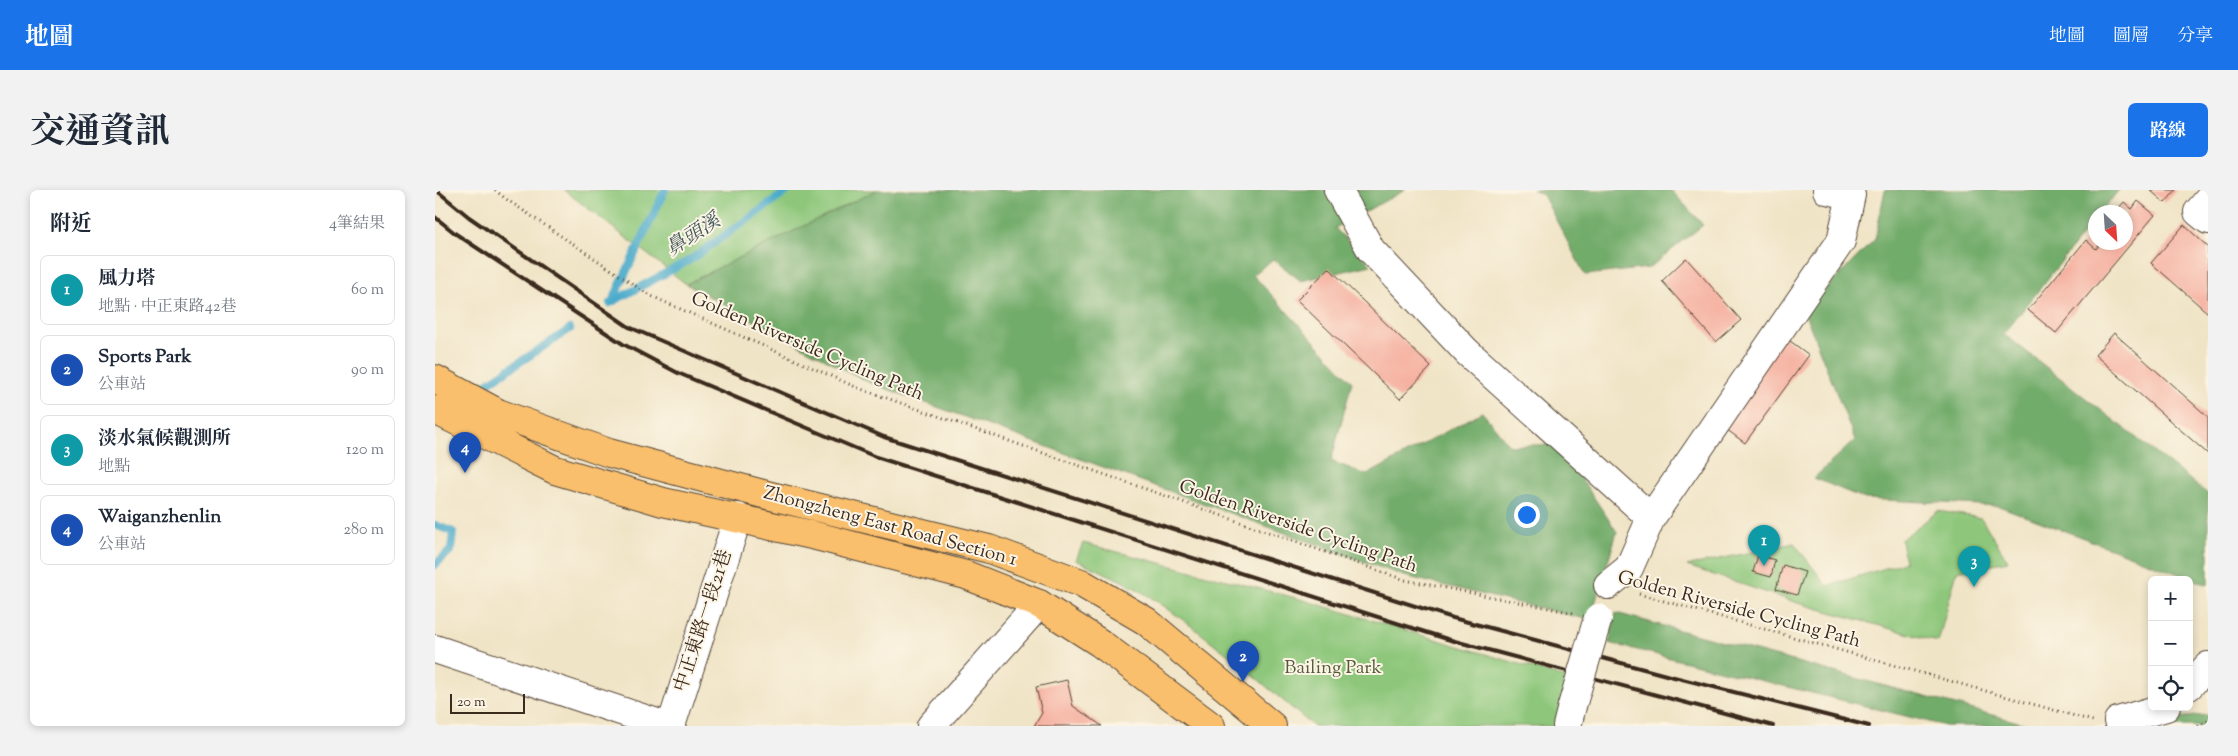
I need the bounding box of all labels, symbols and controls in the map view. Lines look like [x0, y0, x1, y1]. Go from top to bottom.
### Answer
text: 地圖 [25, 21, 73, 55]
text: 地圖 [2049, 24, 2085, 50]
text: 圖層 [2113, 24, 2149, 50]
text: 分享 [2177, 24, 2213, 50]
button: 路線 [2128, 103, 2208, 157]
text: 交通資訊 [30, 108, 170, 159]
north arrow [2088, 205, 2133, 250]
water label: 鼻頭溪 [661, 206, 729, 264]
text: 附近 [50, 210, 92, 240]
text: 4筆結果 [329, 213, 385, 236]
text: 風力塔 [98, 266, 155, 293]
text: 1 [64, 279, 70, 302]
text: 60 m [351, 279, 384, 302]
street label: Golden Riverside Cycling Path [686, 286, 928, 408]
text: 地點 · 中正東路42巷 [98, 296, 236, 319]
text: Sports Park [98, 344, 192, 371]
text: 2 [63, 359, 71, 382]
text: 90 m [351, 359, 384, 382]
text: 公車站 [98, 374, 146, 397]
text: 淡水氣候觀測所 [98, 426, 231, 453]
pin: 4 [449, 432, 481, 473]
text: 3 [64, 439, 70, 462]
text: 120 m [346, 439, 384, 462]
text: 地點 [98, 456, 130, 479]
street label: Golden Riverside Cycling Path [1175, 473, 1421, 581]
street label: Zhongzheng East Road Section 1 [760, 480, 1020, 574]
your location [1514, 502, 1540, 528]
text: Waiganzhenlin [98, 504, 221, 531]
text: 4 [63, 519, 71, 542]
text: 280 m [343, 519, 384, 542]
pin: 1 [1748, 525, 1780, 566]
text: 公車站 [98, 534, 146, 557]
street label: 中正東路一段21巷 [668, 546, 740, 696]
pin: 3 [1958, 546, 1990, 587]
street label: Golden Riverside Cycling Path [1615, 565, 1863, 655]
map controls [2148, 576, 2193, 711]
button: + [2148, 576, 2193, 621]
button: − [2148, 621, 2193, 666]
pin: 2 [1227, 641, 1259, 682]
park label: Bailing Park [1284, 655, 1382, 682]
button: locate [2148, 666, 2193, 711]
scale bar [450, 691, 525, 714]
text: 20 m [457, 693, 486, 713]

